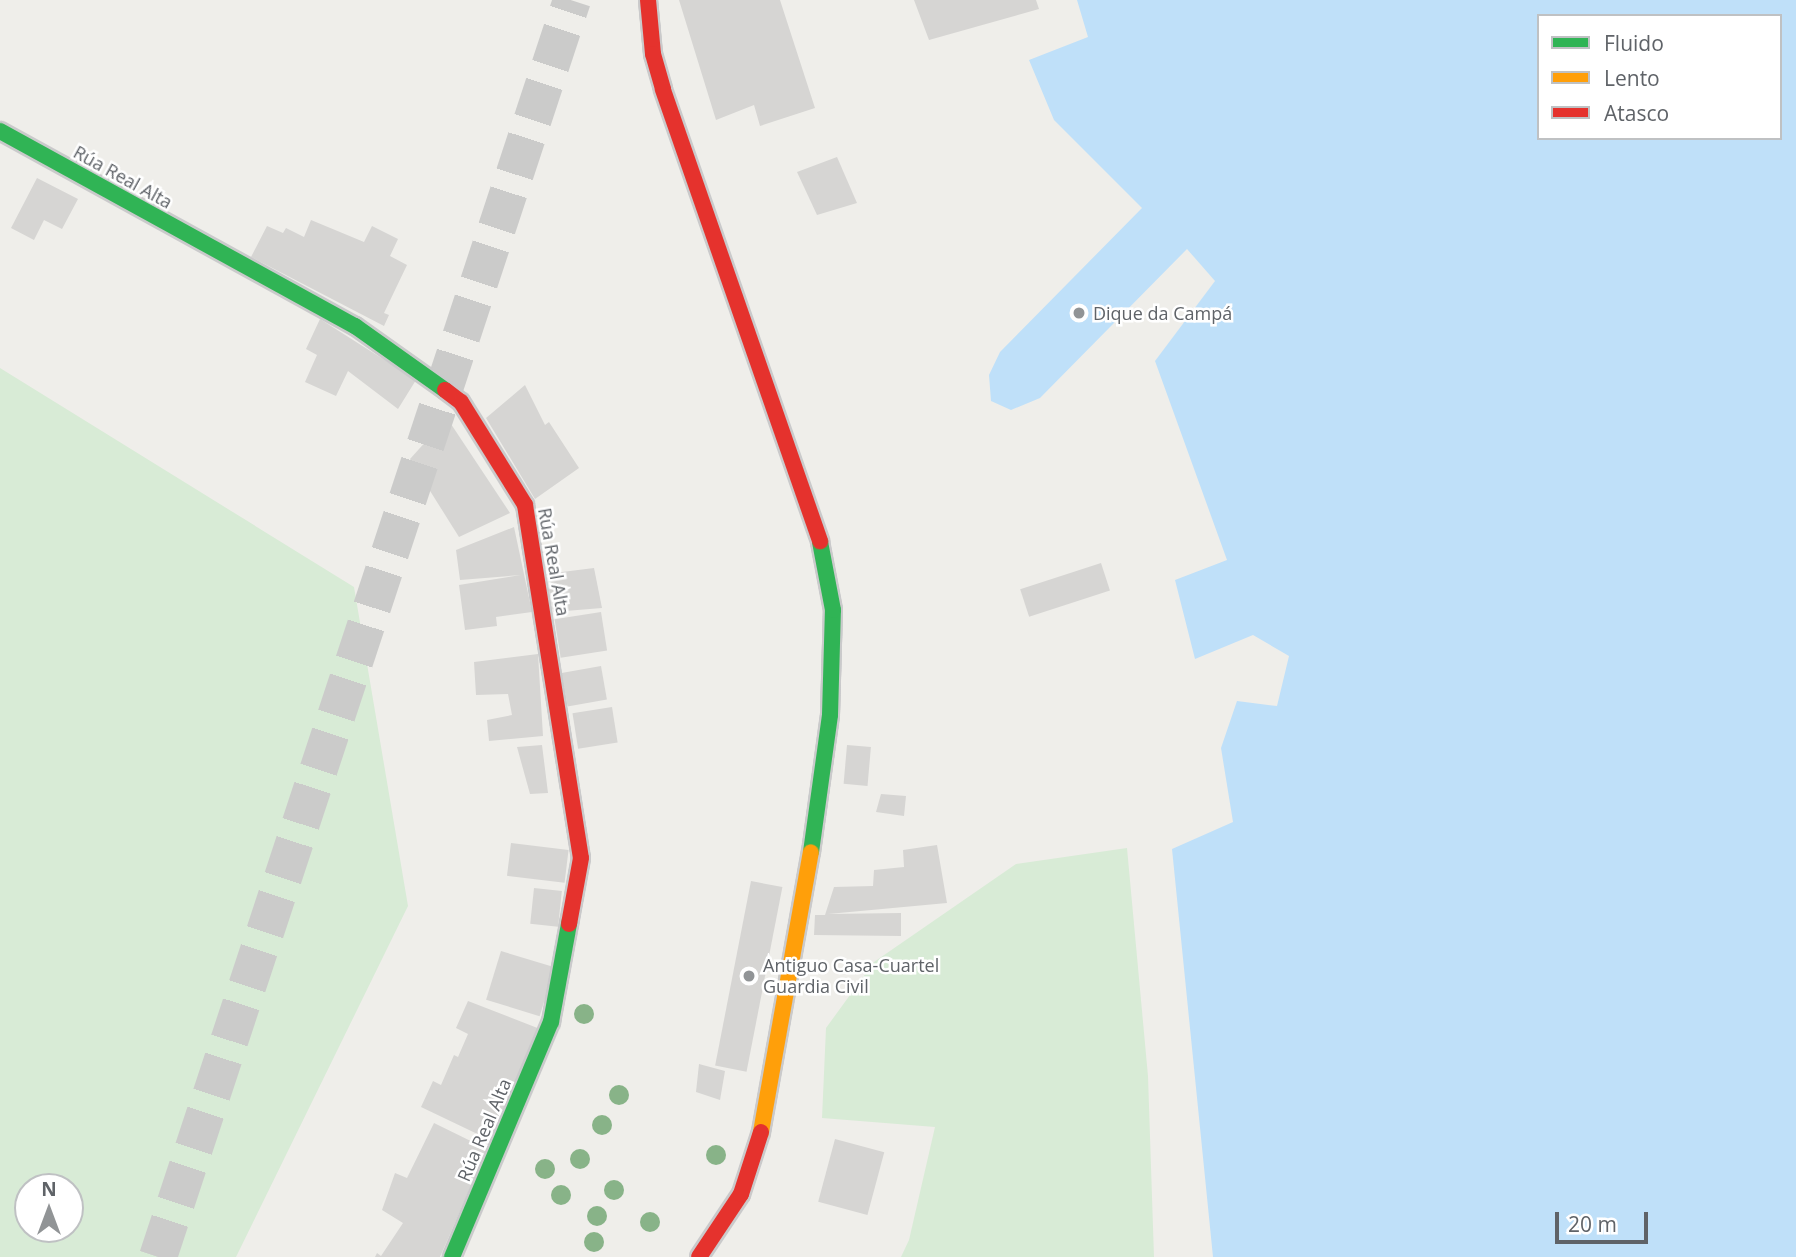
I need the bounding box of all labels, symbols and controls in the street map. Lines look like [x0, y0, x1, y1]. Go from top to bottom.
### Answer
legend [1537, 14, 1782, 140]
text: Fluido [1604, 29, 1664, 57]
text: Lento [1604, 64, 1660, 92]
text: Atasco [1604, 99, 1669, 127]
street label: Rúa Real Alta [70, 141, 176, 213]
place label: Dique da Campá [1093, 302, 1232, 324]
marker: Dique da Campá [1071, 305, 1087, 321]
street label: Rúa Real Alta [534, 506, 574, 618]
place label: Antiguo Casa-Cuartel Guardia Civil [763, 955, 939, 998]
marker: Antiguo Casa-Cuartel Guardia Civil [741, 968, 757, 984]
street label: Rúa Real Alta [453, 1075, 515, 1185]
north arrow [14, 1173, 84, 1243]
text: N [41, 1176, 57, 1202]
scale bar [1558, 1198, 1651, 1242]
text: 20 m [1568, 1210, 1617, 1238]

